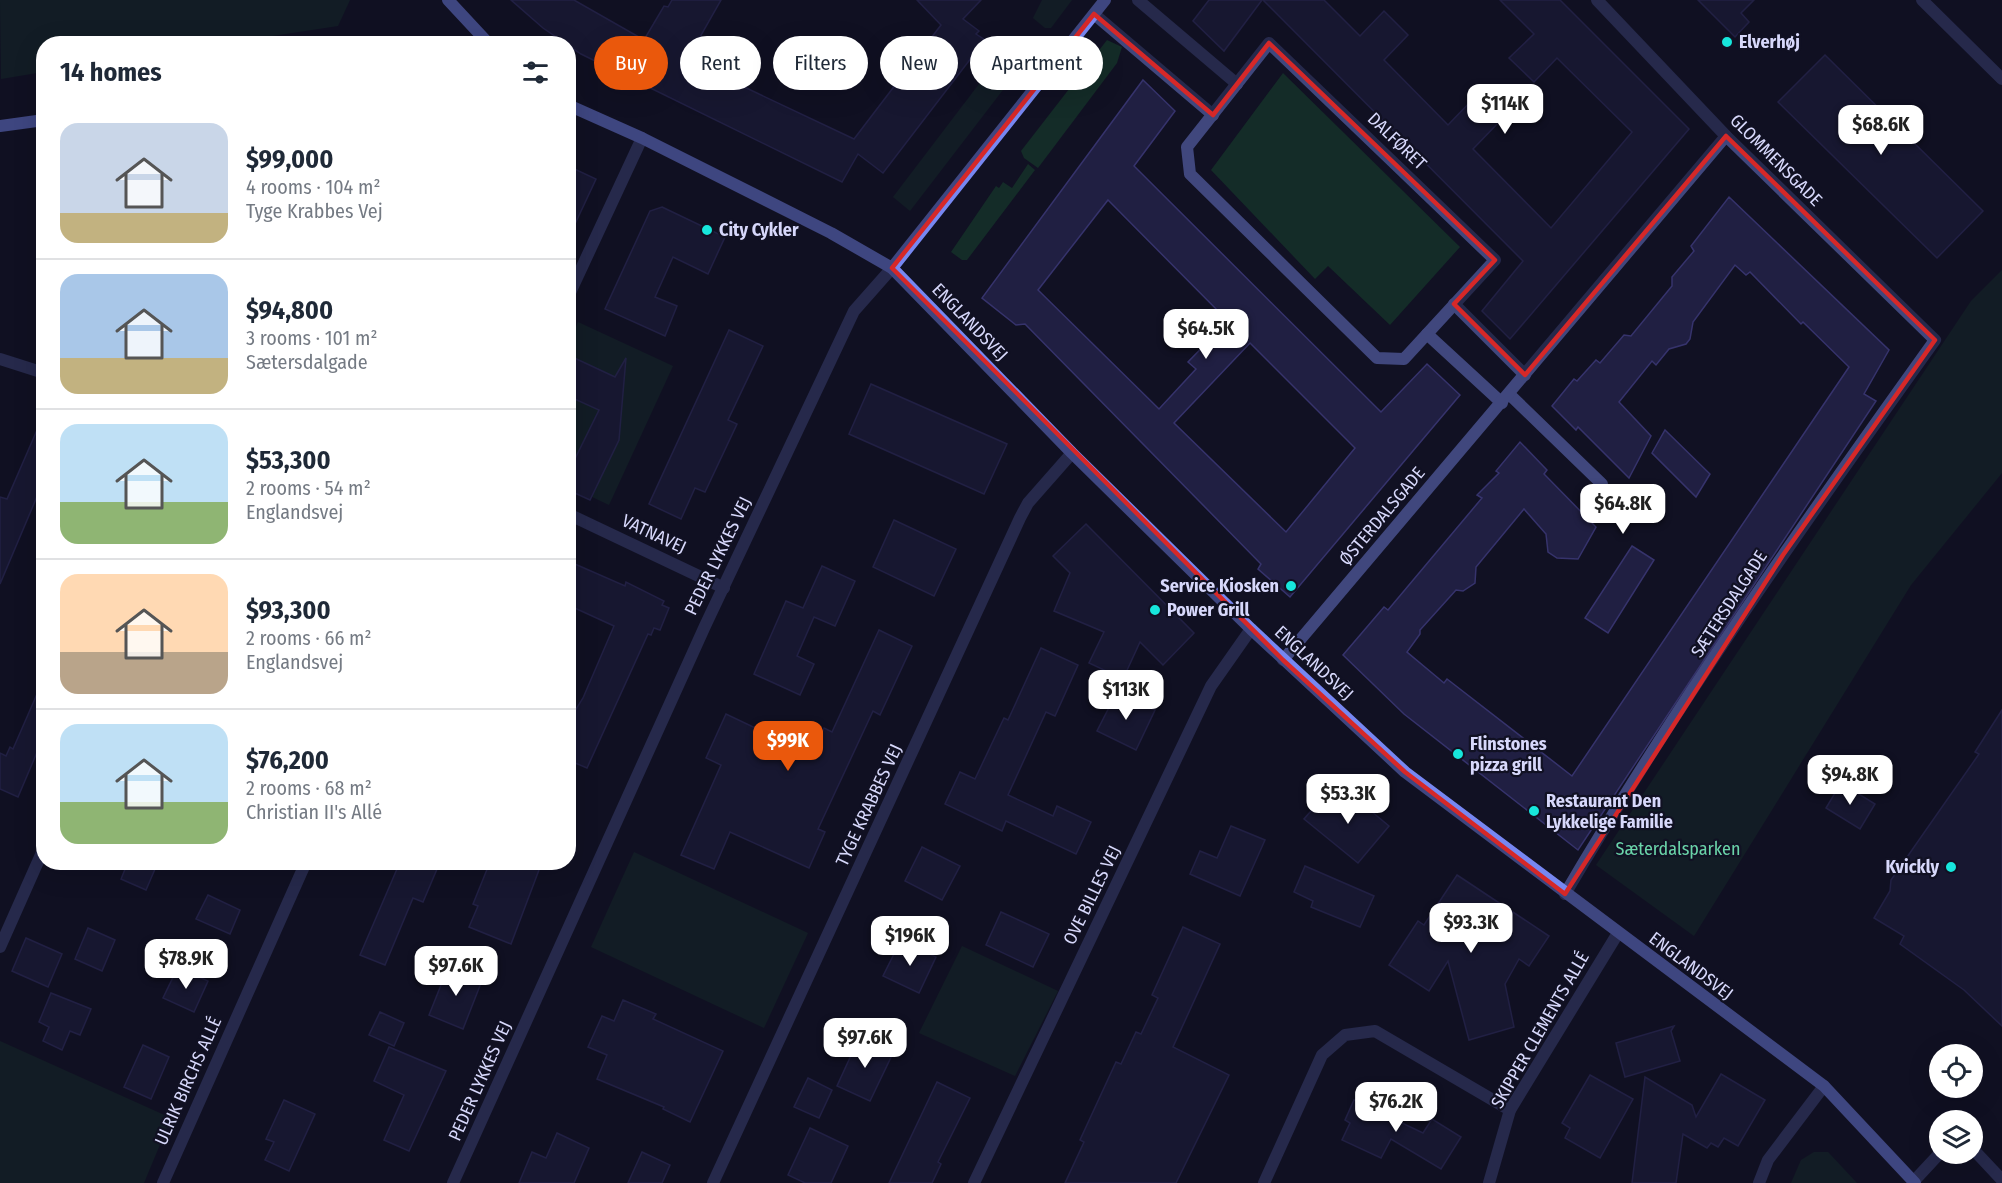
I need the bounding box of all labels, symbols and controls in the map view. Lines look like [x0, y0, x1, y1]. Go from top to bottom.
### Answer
place label: Elverhøj [1739, 31, 1800, 53]
marker: Elverhøj [1720, 35, 1734, 49]
chip: Buy [594, 36, 668, 90]
chip: Rent [680, 36, 761, 90]
chip: Filters [773, 36, 868, 90]
chip: New [880, 36, 958, 90]
chip: Apartment [970, 36, 1103, 90]
icon: filters [519, 56, 552, 89]
text: 14 homes [60, 57, 162, 88]
pin: $114K [1463, 84, 1547, 135]
text: $114K [1481, 91, 1529, 115]
pin: $68.6K [1832, 105, 1930, 156]
street label: DALFØRET [1363, 108, 1431, 175]
street label: GLOMMENSGADE [1725, 109, 1827, 211]
text: $68.6K [1852, 112, 1910, 136]
text: $99,000 [246, 144, 334, 175]
icon: home [108, 147, 180, 219]
text: 4 rooms · 104 m² [246, 175, 381, 199]
text: Tyge Krabbes Vej [246, 199, 383, 223]
place label: City Cykler [719, 219, 799, 241]
marker: City Cykler [700, 223, 714, 237]
street label: ENGLANDSVEJ [928, 279, 1012, 365]
text: $94,800 [246, 295, 333, 326]
icon: home [108, 298, 180, 370]
pin: $64.5K [1157, 309, 1255, 360]
text: $64.5K [1178, 316, 1234, 340]
text: 3 rooms · 101 m² [246, 326, 377, 350]
text: Sætersdalgade [246, 350, 368, 374]
text: $53,300 [246, 445, 331, 476]
icon: home [108, 448, 180, 520]
street label: ØSTERDALSGADE [1335, 462, 1429, 570]
text: 2 rooms · 54 m² [246, 476, 371, 500]
pin: $64.8K [1574, 484, 1672, 535]
text: $64.8K [1594, 491, 1652, 515]
street label: PEDER LYKKES VEJ [680, 493, 756, 619]
text: Englandsvej [246, 500, 343, 524]
street label: VATNAVEJ [618, 510, 690, 558]
street label: SÆTERSDALGADE [1686, 546, 1772, 662]
place label: Service Kiosken [1160, 575, 1279, 597]
marker: Service Kiosken [1284, 579, 1298, 593]
text: $93,300 [246, 595, 331, 626]
icon: home [108, 598, 180, 670]
place label: Power Grill [1167, 599, 1249, 621]
marker: Power Grill [1148, 603, 1162, 617]
street label: ENGLANDSVEJ [1270, 621, 1358, 705]
text: 2 rooms · 66 m² [246, 626, 372, 650]
text: Englandsvej [246, 650, 343, 674]
pin: $113K [1084, 670, 1168, 721]
text: $113K [1103, 677, 1149, 701]
pin: $99K [752, 721, 824, 772]
text: $99K [767, 728, 809, 752]
place label: Flinstones pizza grill [1470, 733, 1547, 776]
street label: TYGE KRABBES VEJ [831, 741, 907, 869]
text: $76,200 [246, 745, 329, 776]
marker: Flinstones pizza grill [1451, 747, 1465, 761]
icon: home [108, 748, 180, 820]
pin: $94.8K [1801, 755, 1899, 806]
text: $94.8K [1822, 762, 1878, 786]
pin: $53.3K [1299, 774, 1397, 825]
text: 2 rooms · 68 m² [246, 776, 372, 800]
text: $53.3K [1320, 781, 1376, 805]
place label: Restaurant Den Lykkelige Familie [1546, 790, 1673, 833]
text: Christian II's Allé [246, 800, 382, 824]
marker: Restaurant Den Lykkelige Familie [1527, 804, 1541, 818]
park label: Sæterdalsparken [1616, 838, 1740, 860]
street label: OVE BILLES VEJ [1059, 842, 1125, 948]
place label: Kvickly [1885, 856, 1939, 878]
marker: Kvickly [1944, 860, 1958, 874]
pin: $93.3K [1422, 903, 1520, 954]
text: $93.3K [1443, 910, 1499, 934]
pin: $196K [868, 916, 952, 967]
text: $196K [885, 923, 935, 947]
street label: ENGLANDSVEJ [1645, 927, 1737, 1005]
pin: $78.9K [137, 939, 235, 990]
text: $78.9K [159, 946, 213, 970]
pin: $97.6K [407, 946, 505, 997]
street label: SKIPPER CLEMENTS ALLÉ [1485, 947, 1594, 1112]
text: $97.6K [429, 953, 483, 977]
street label: ULRIK BIRCHS ALLÉ [149, 1013, 226, 1149]
street label: PEDER LYKKES VEJ [444, 1018, 516, 1144]
pin: $97.6K [816, 1018, 914, 1069]
text: $97.6K [838, 1025, 892, 1049]
map controls [1929, 1044, 1983, 1164]
button: locate [1929, 1044, 1983, 1098]
pin: $76.2K [1347, 1082, 1445, 1133]
text: $76.2K [1369, 1089, 1423, 1113]
button: layers [1929, 1110, 1983, 1164]

